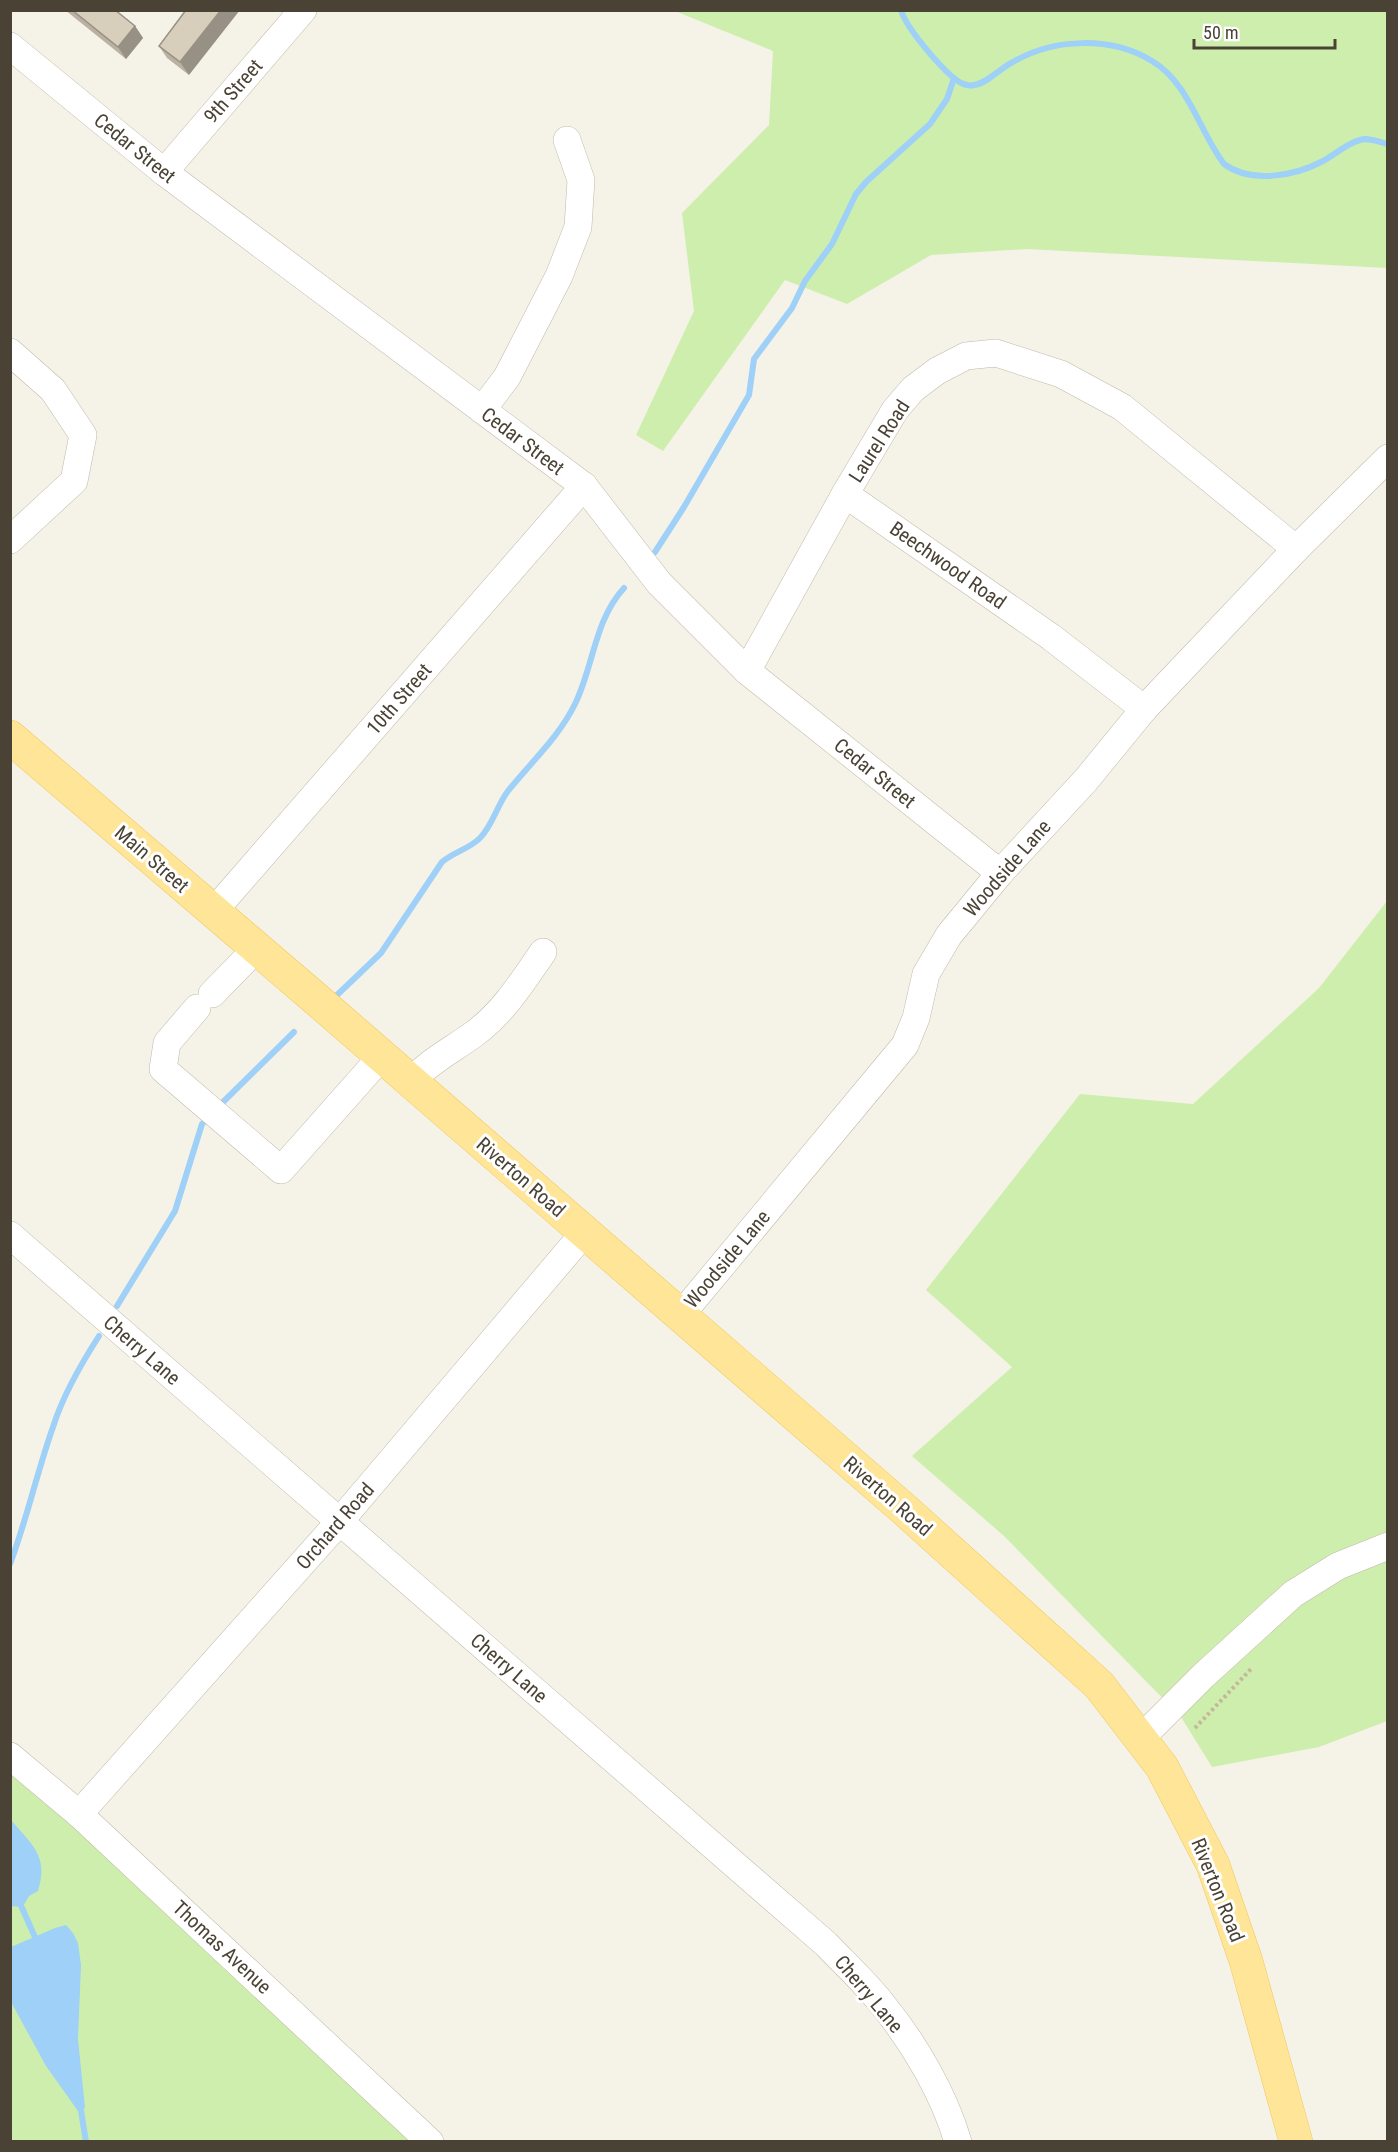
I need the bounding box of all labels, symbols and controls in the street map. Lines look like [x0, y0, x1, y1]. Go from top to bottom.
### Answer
scale bar [1194, 12, 1335, 50]
text: 50 m [1203, 22, 1238, 43]
street label: 9th Street [199, 54, 267, 128]
street label: Cedar Street [89, 108, 181, 188]
street label: Laurel Road [844, 395, 914, 487]
street label: Cedar Street [477, 402, 569, 480]
street label: Beechwood Road [885, 516, 1011, 614]
street label: 10th Street [361, 658, 437, 740]
street label: Cedar Street [829, 733, 921, 813]
street label: Woodside Lane [958, 815, 1056, 921]
street label: Main Street [110, 820, 194, 898]
street label: Riverton Road [472, 1132, 570, 1222]
street label: Woodside Lane [679, 1205, 775, 1313]
street label: Cherry Lane [99, 1310, 185, 1390]
street label: Riverton Road [839, 1451, 937, 1541]
street label: Orchard Road [291, 1478, 379, 1574]
street label: Cherry Lane [466, 1628, 552, 1708]
street label: Riverton Road [1186, 1835, 1250, 1945]
street label: Thomas Avenue [168, 1895, 276, 1999]
street label: Cherry Lane [830, 1950, 908, 2038]

